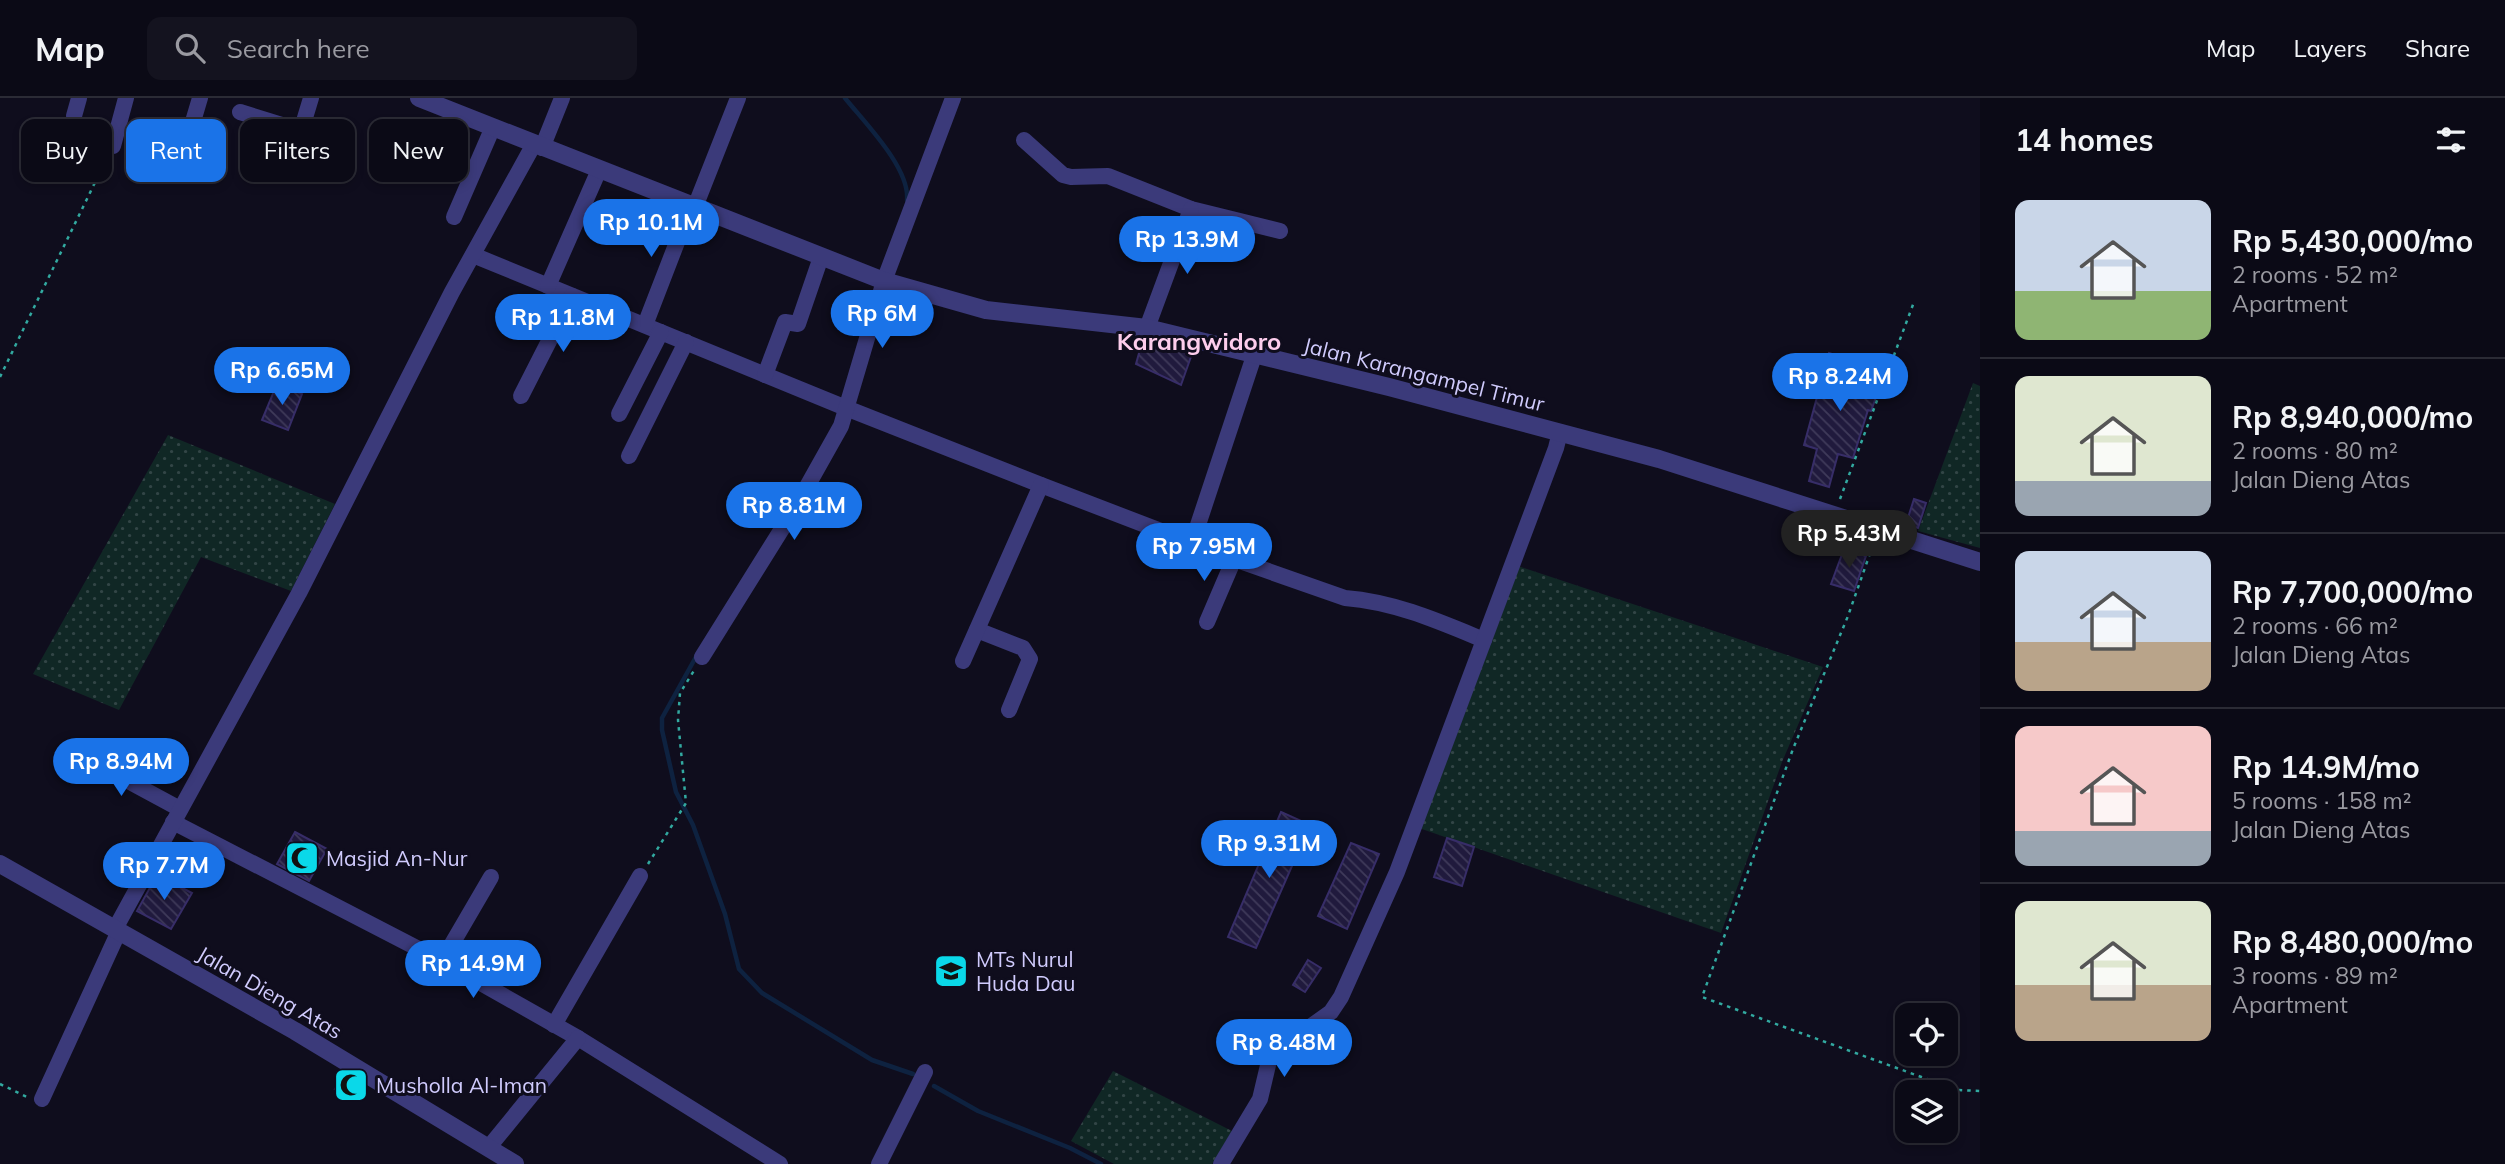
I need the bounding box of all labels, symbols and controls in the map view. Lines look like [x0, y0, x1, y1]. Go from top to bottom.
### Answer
search box [147, 17, 637, 80]
text: Map [35, 28, 105, 69]
icon: search [171, 29, 209, 67]
text: Search here [227, 32, 370, 65]
text: Map [2206, 33, 2255, 63]
text: Layers [2293, 33, 2367, 63]
text: Share [2405, 33, 2470, 63]
chip: Buy [21, 119, 112, 182]
chip: Rent [126, 119, 226, 182]
chip: Filters [240, 119, 355, 182]
chip: New [369, 119, 468, 182]
text: 14 homes [2015, 121, 2154, 159]
icon: filters [2432, 121, 2470, 159]
pin: Rp 10.1M [579, 200, 723, 259]
text: Rp 10.1M [599, 207, 703, 236]
pin: Rp 13.9M [1115, 216, 1259, 276]
text: Rp 5,430,000/mo [2232, 222, 2473, 260]
text: Rp 13.9M [1135, 224, 1239, 253]
icon: home [2071, 228, 2155, 312]
text: 2 rooms · 52 m² [2232, 260, 2398, 289]
text: Apartment [2232, 289, 2348, 318]
pin: Rp 6M [833, 290, 931, 350]
pin: Rp 11.8M [491, 294, 635, 354]
text: Rp 6M [847, 298, 917, 327]
text: Rp 11.8M [511, 302, 615, 331]
district label: Karangwidoro [1117, 326, 1281, 356]
street label: Jalan Karangampel Timur [1301, 331, 1547, 417]
pin: Rp 6.65M [210, 348, 354, 407]
pin: Rp 8.24M [1768, 354, 1912, 413]
text: Rp 6.65M [230, 355, 334, 384]
text: Rp 8.24M [1788, 361, 1892, 390]
text: Rp 8,940,000/mo [2232, 398, 2473, 436]
icon: home [2071, 404, 2155, 488]
text: 2 rooms · 80 m² [2232, 436, 2398, 465]
text: Jalan Dieng Atas [2232, 465, 2411, 494]
pin: Rp 8.81M [722, 482, 866, 542]
text: Rp 8.81M [742, 490, 846, 519]
pin: Rp 5.43M [1777, 510, 1921, 570]
text: Rp 5.43M [1797, 518, 1901, 547]
pin: Rp 7.95M [1132, 524, 1276, 583]
text: Rp 7.95M [1152, 531, 1256, 560]
text: Rp 7,700,000/mo [2232, 573, 2473, 611]
icon: home [2071, 579, 2155, 663]
text: 2 rooms · 66 m² [2232, 611, 2398, 640]
text: Jalan Dieng Atas [2232, 640, 2411, 669]
pin: Rp 8.94M [49, 738, 193, 798]
text: Rp 8.94M [69, 746, 173, 775]
text: Rp 14.9M/mo [2232, 748, 2420, 786]
icon: home [2071, 754, 2155, 838]
text: 5 rooms · 158 m² [2232, 786, 2412, 815]
text: Jalan Dieng Atas [2232, 815, 2411, 844]
pin: Rp 9.31M [1197, 820, 1341, 880]
text: Rp 9.31M [1217, 828, 1321, 857]
mosque icon: Masjid An-Nur [283, 839, 321, 877]
pin: Rp 7.7M [99, 842, 229, 902]
place label: Masjid An-Nur [326, 845, 468, 871]
text: Rp 7.7M [119, 850, 209, 879]
text: Rp 8,480,000/mo [2232, 923, 2473, 961]
icon: home [2071, 929, 2155, 1013]
street label: Jalan Dieng Atas [193, 940, 347, 1044]
pin: Rp 14.9M [401, 940, 545, 1000]
place label: MTs Nurul Huda Dau [976, 946, 1075, 996]
text: Rp 14.9M [421, 948, 525, 977]
school or university icon: MTs Nurul Huda Dau [932, 952, 970, 990]
text: 3 rooms · 89 m² [2232, 961, 2398, 990]
text: Apartment [2232, 990, 2348, 1019]
map controls [1895, 1003, 1958, 1143]
button: locate [1895, 1003, 1958, 1066]
pin: Rp 8.48M [1212, 1020, 1356, 1079]
text: Rp 8.48M [1232, 1027, 1336, 1056]
mosque icon: Musholla Al-Iman [332, 1066, 370, 1104]
place label: Musholla Al-Iman [376, 1072, 547, 1098]
button: layers [1895, 1080, 1958, 1143]

